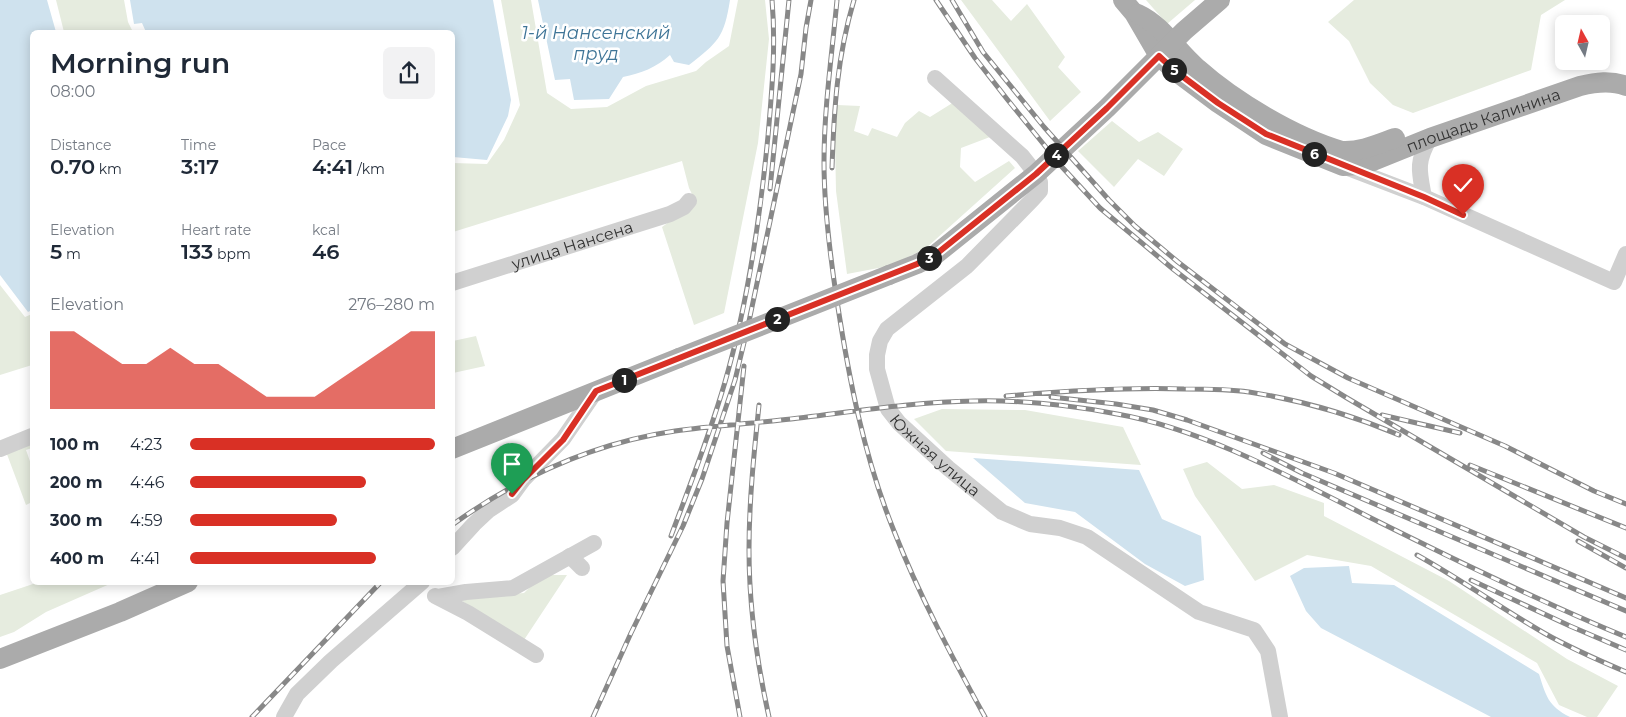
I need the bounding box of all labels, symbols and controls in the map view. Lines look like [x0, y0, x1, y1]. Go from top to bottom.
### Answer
north arrow [1555, 15, 1610, 70]
map controls [1555, 15, 1610, 70]
water label: 1-й Нансенский пруд [522, 22, 670, 65]
text: Morning run [50, 46, 230, 80]
button: share [383, 47, 435, 99]
pin: 5 [1162, 58, 1186, 82]
text: 5 [1170, 61, 1179, 79]
text: 08:00 [50, 82, 95, 101]
street label: площадь Калинина [1403, 85, 1563, 157]
text: Distance [50, 136, 112, 154]
text: Time [181, 136, 216, 154]
text: Pace [312, 136, 346, 154]
pin: 4 [1044, 142, 1068, 168]
pin: 6 [1302, 142, 1326, 166]
text: 6 [1310, 145, 1319, 163]
text: 4 [1052, 146, 1061, 164]
text: 0.70 [50, 154, 95, 179]
text: 3:17 [181, 154, 219, 179]
text: 4:41 [312, 154, 353, 179]
text: km [95, 160, 122, 178]
text: /km [353, 160, 385, 178]
pin [1442, 164, 1484, 215]
icon: check [1449, 171, 1477, 199]
street label: улица Нансена [508, 217, 635, 274]
text: Elevation [50, 221, 115, 239]
text: Heart rate [181, 221, 251, 239]
text: kcal [312, 221, 340, 239]
text: 5 [50, 239, 62, 264]
text: 133 [181, 239, 213, 264]
text: 46 [312, 239, 339, 264]
text: m [62, 245, 81, 263]
text: bpm [213, 245, 251, 263]
pin: 3 [916, 246, 942, 270]
text: 3 [925, 249, 934, 267]
text: Elevation [50, 295, 124, 314]
text: 276–280 m [348, 295, 435, 314]
pin: 2 [764, 306, 790, 332]
text: 2 [773, 310, 782, 328]
pin: 1 [612, 368, 636, 392]
text: 1 [622, 371, 627, 389]
street label: Южная улица [886, 411, 984, 501]
text: 100 m [50, 435, 99, 454]
text: 4:23 [130, 435, 162, 454]
pin [491, 443, 533, 494]
icon: arrive [498, 450, 526, 478]
text: 200 m [50, 473, 102, 492]
text: 4:46 [130, 473, 164, 492]
text: 300 m [50, 511, 103, 530]
text: 4:59 [130, 511, 163, 530]
text: 400 m [50, 549, 104, 568]
text: 4:41 [130, 549, 160, 568]

